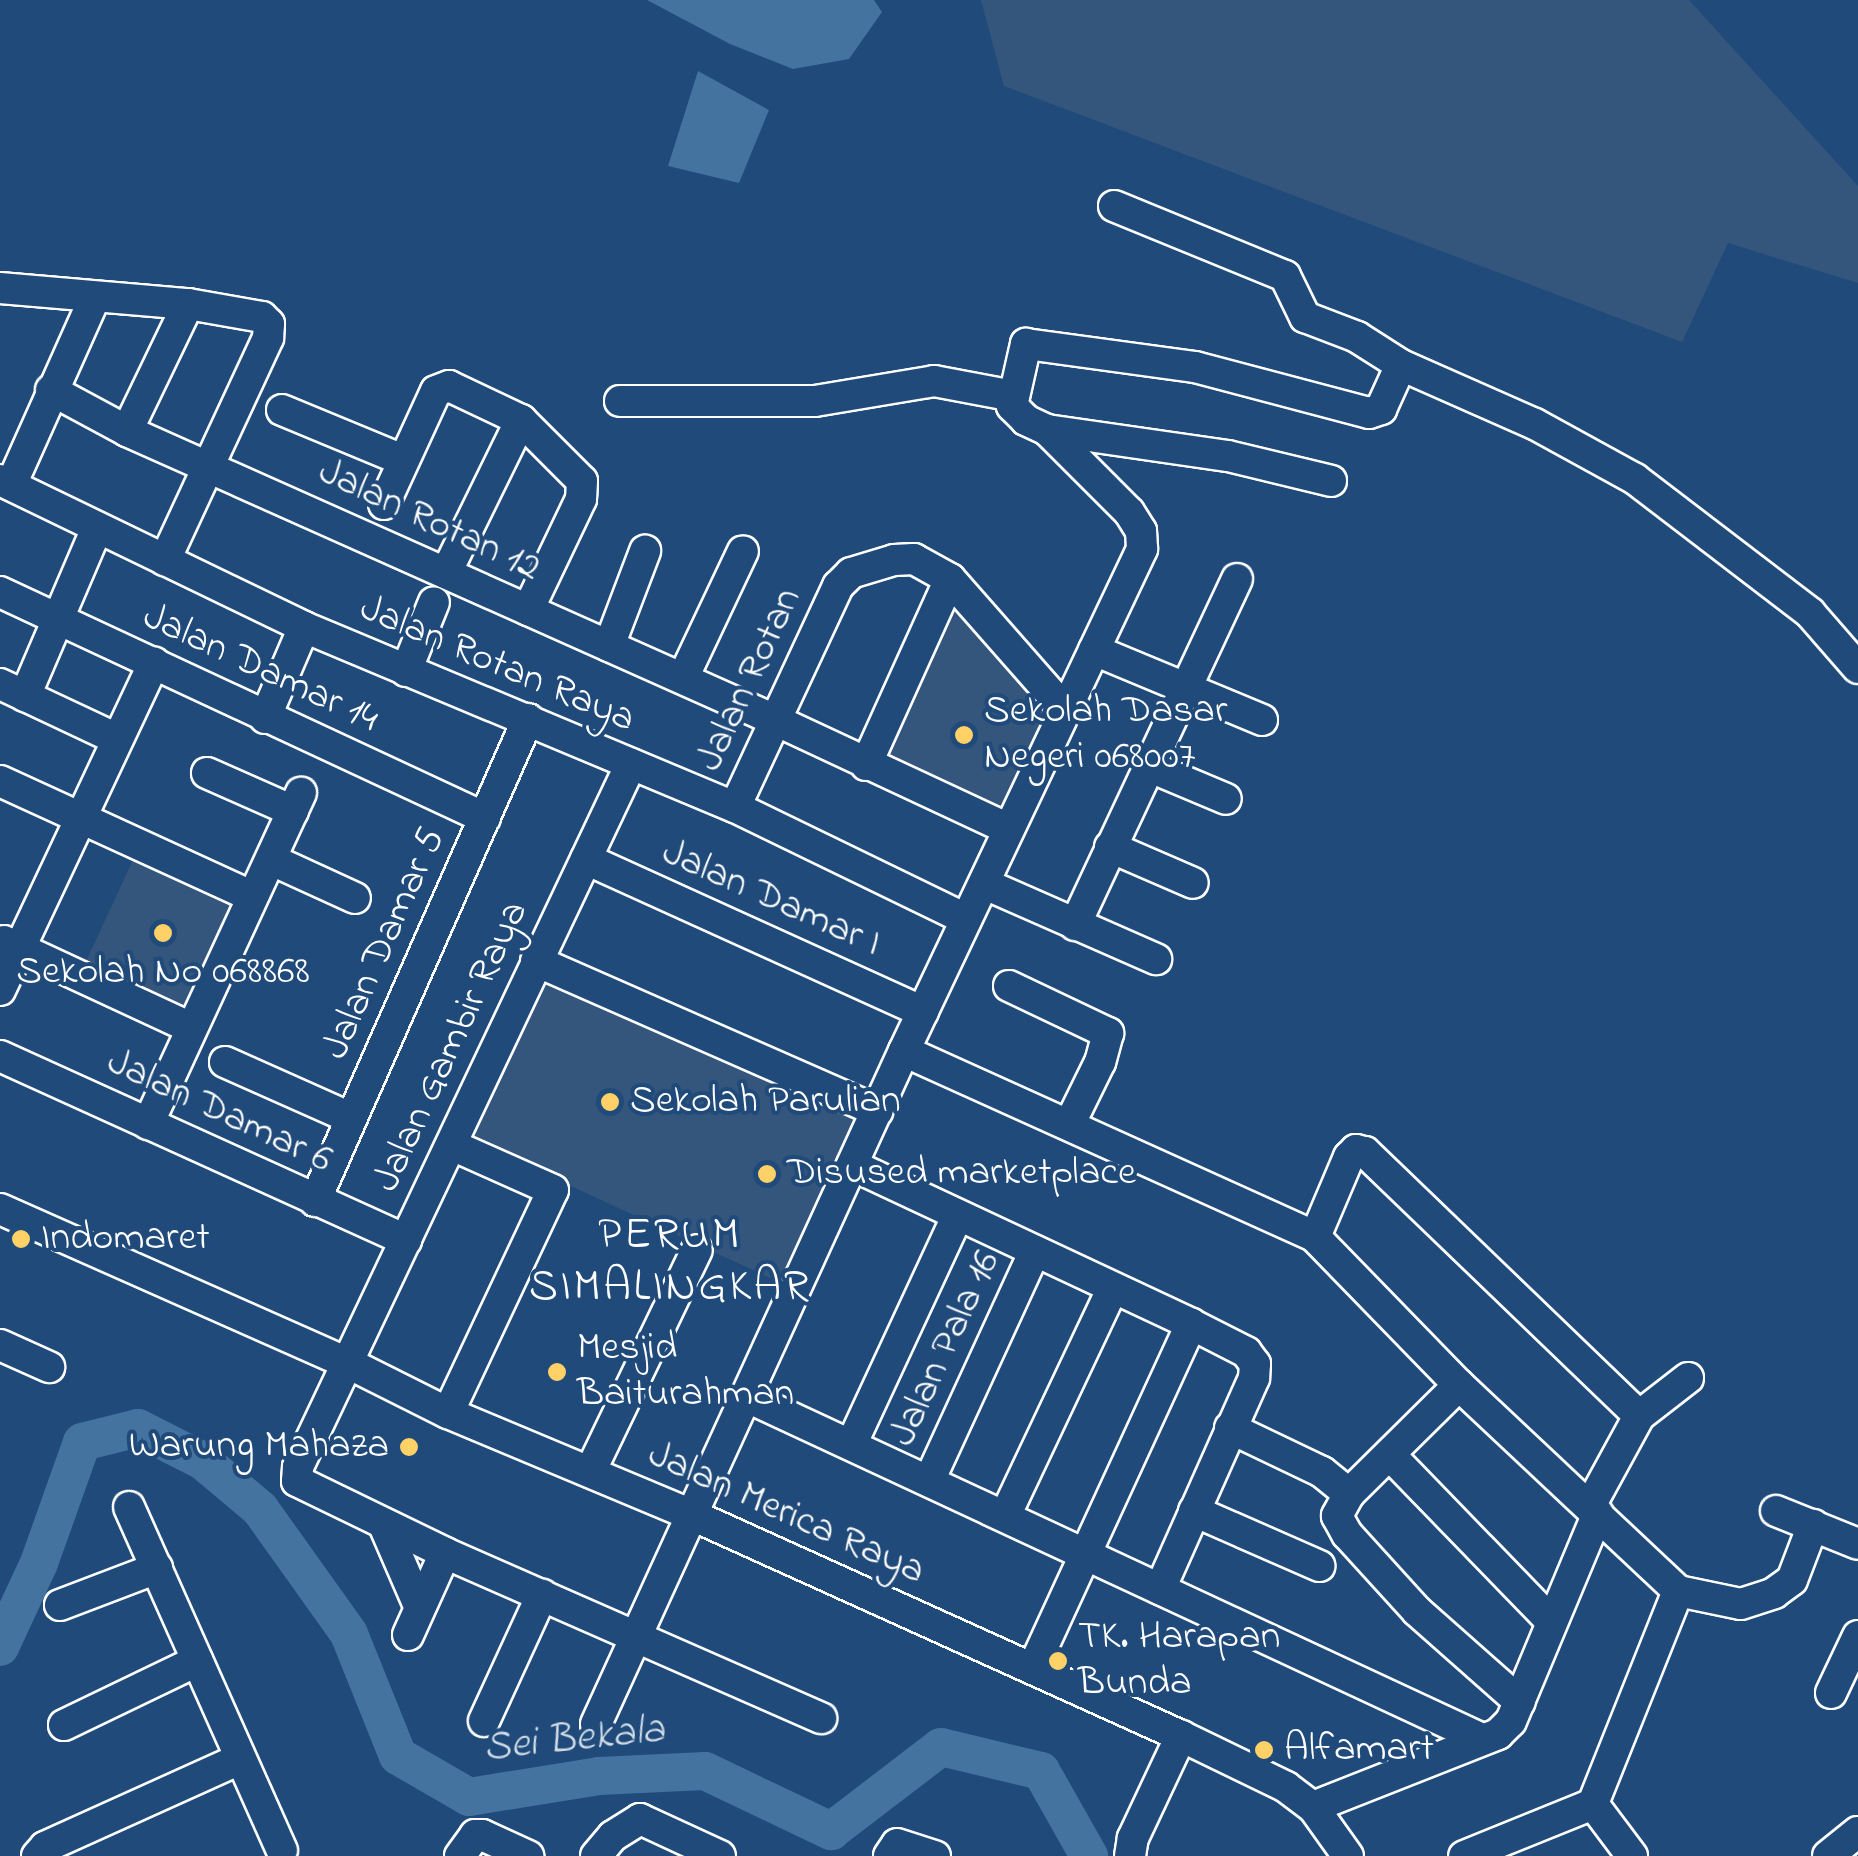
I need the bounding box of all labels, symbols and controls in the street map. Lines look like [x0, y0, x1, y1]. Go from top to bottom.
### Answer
street label: Jalan Rotan 12 [310, 449, 548, 593]
street label: Jalan Rotan [687, 581, 813, 779]
street label: Jalan Rotan Raya [352, 585, 642, 745]
street label: Jalan Damar 14 [135, 594, 385, 744]
place label: Sekolah Dasar Negeri 068007 [984, 688, 1227, 782]
marker: Sekolah Dasar Negeri 068007 [953, 724, 975, 746]
street label: Jalan Damar 5 [313, 821, 457, 1067]
street label: Jalan Damar I [654, 829, 888, 969]
street label: Jalan Gambir Raya [364, 894, 540, 1200]
marker: Sekolah No 068868 [152, 922, 174, 944]
place label: Sekolah No 068868 [16, 949, 310, 997]
street label: Jalan Damar 6 [99, 1039, 339, 1185]
place label: Sekolah Parulian [630, 1078, 901, 1126]
marker: Sekolah Parulian [599, 1091, 621, 1113]
place label: Disused marketplace [787, 1150, 1136, 1198]
marker: Disused marketplace [756, 1163, 778, 1185]
district label: PERUM SIMALINGKAR [529, 1210, 811, 1316]
place label: Indomaret [41, 1215, 210, 1263]
marker: Indomaret [10, 1228, 32, 1250]
street label: Jalan Pala 16 [880, 1244, 1012, 1454]
place label: Mesjid Baiturahman [577, 1325, 794, 1419]
marker: Mesjid Baiturahman [546, 1361, 568, 1383]
place label: Warung Mahaza [129, 1423, 389, 1471]
street label: Jalan Merica Raya [640, 1431, 932, 1597]
marker: Warung Mahaza [398, 1436, 420, 1458]
place label: TK. Harapan Bunda [1078, 1614, 1280, 1708]
marker: TK. Harapan Bunda [1047, 1650, 1069, 1672]
water label: Sei Bekala [481, 1705, 667, 1775]
place label: Alfamart [1284, 1726, 1434, 1774]
marker: Alfamart [1253, 1739, 1275, 1761]

